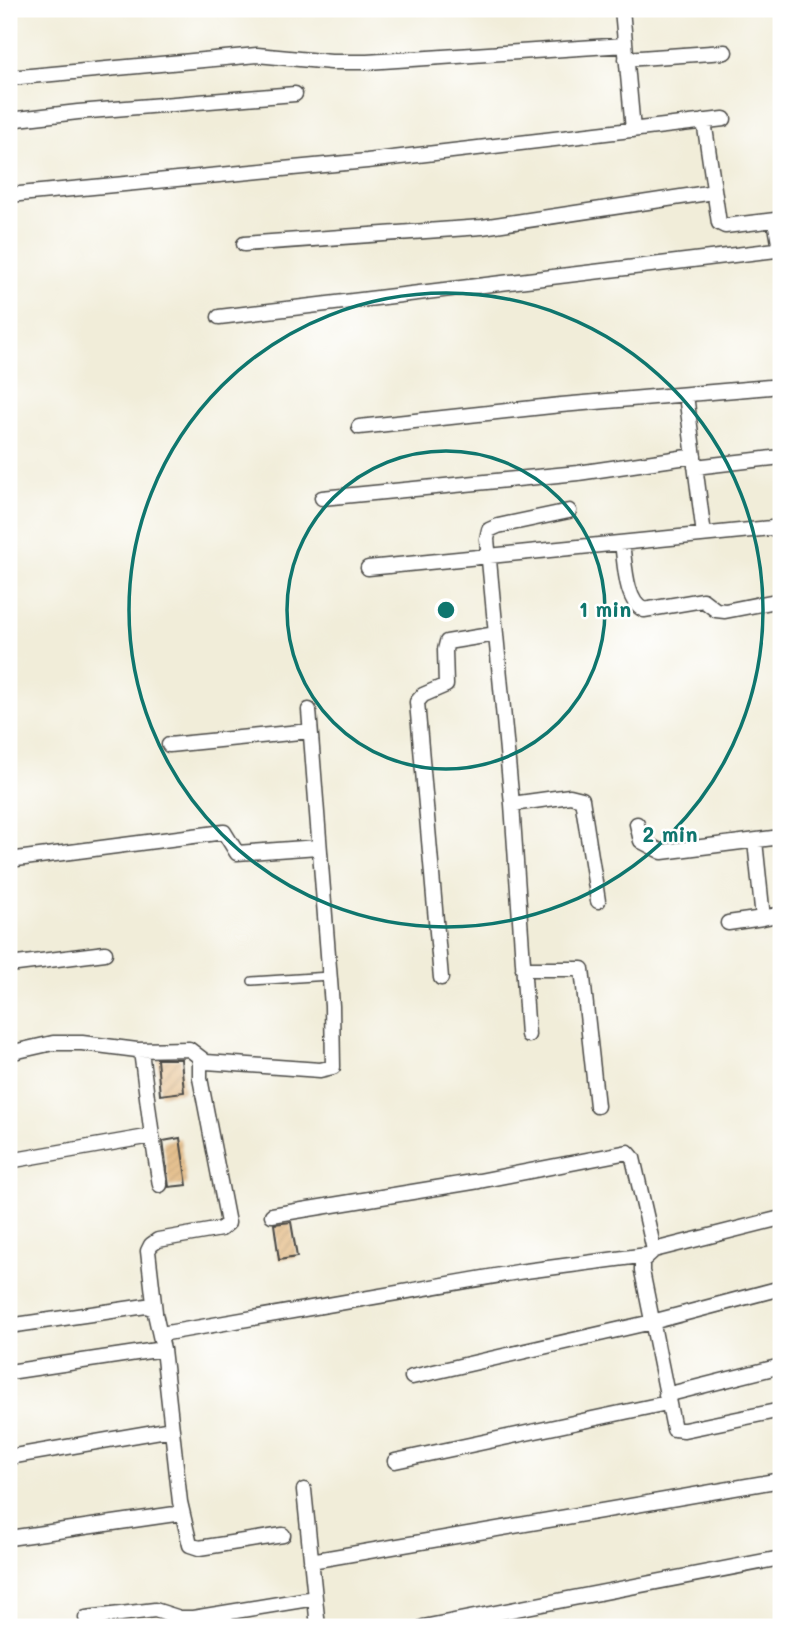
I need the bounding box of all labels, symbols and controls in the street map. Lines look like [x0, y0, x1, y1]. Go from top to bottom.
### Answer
text: 1 min [579, 595, 631, 622]
centre of rings [434, 598, 458, 622]
text: 2 min [642, 820, 698, 847]

